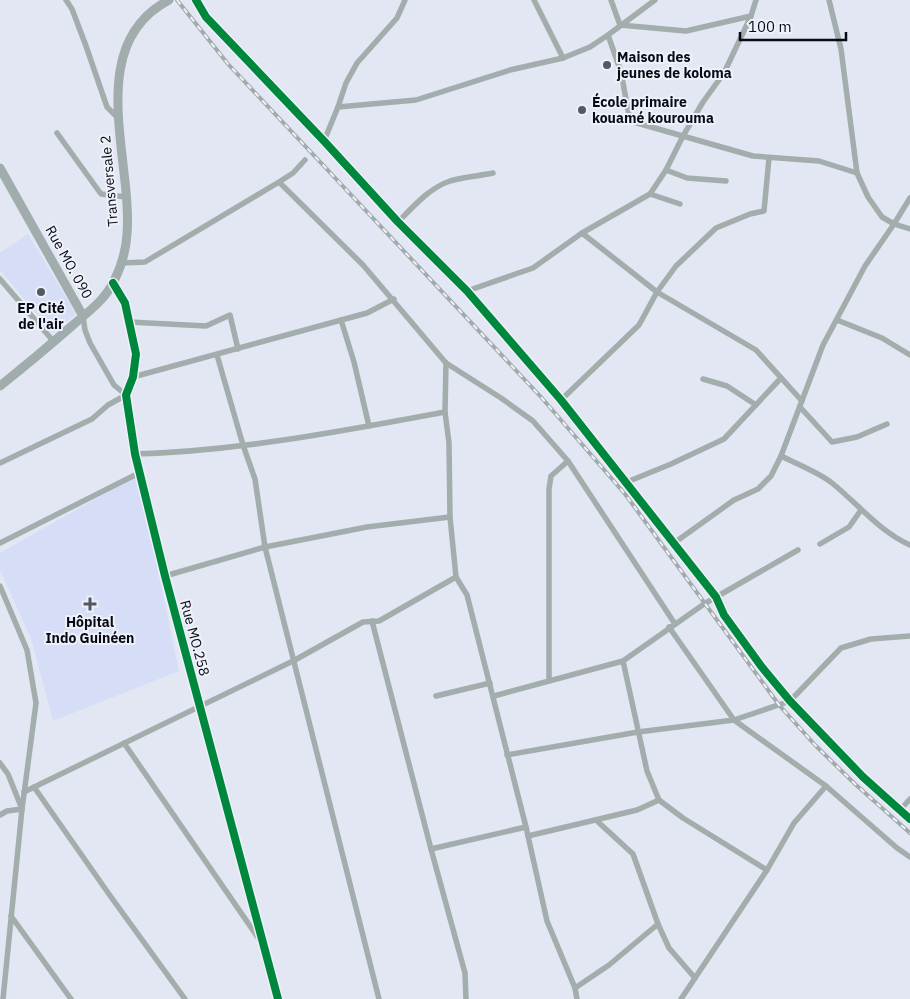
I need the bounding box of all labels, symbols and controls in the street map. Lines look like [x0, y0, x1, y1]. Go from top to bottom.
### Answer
scale bar [740, 10, 846, 42]
text: 100 m [748, 17, 792, 36]
place label: Maison des jeunes de koloma [616, 48, 732, 82]
marker: Maison des jeunes de koloma [601, 59, 613, 71]
place label: École primaire kouamé kourouma [592, 92, 714, 127]
marker: École primaire kouamé kourouma [576, 104, 588, 116]
street label: Transversale 2 [96, 135, 122, 227]
street label: Rue MO. 090 [41, 222, 97, 302]
marker: EP Cité de l'air [35, 286, 47, 298]
place label: EP Cité de l'air [17, 299, 65, 333]
marker: Hôpital Indo Guinéen [83, 597, 97, 611]
street label: Rue MO.258 [176, 598, 214, 678]
place label: Hôpital Indo Guinéen [46, 613, 134, 647]

